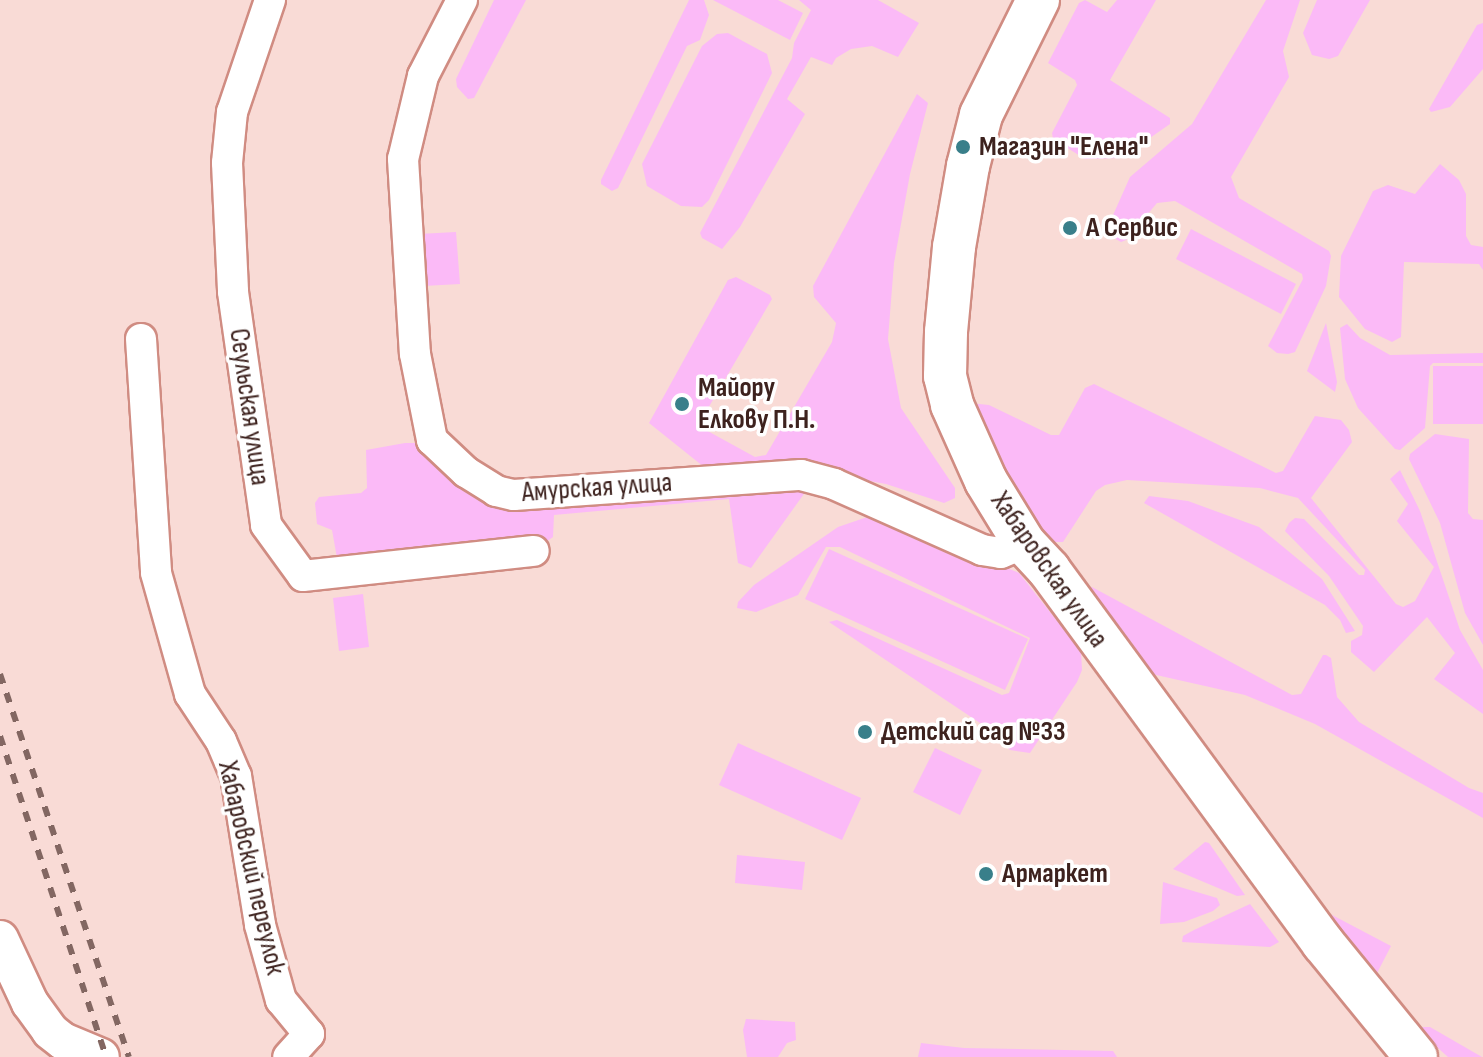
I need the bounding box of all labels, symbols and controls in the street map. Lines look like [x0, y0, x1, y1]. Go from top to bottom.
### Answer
place label: Магазин "Елена" [979, 130, 1148, 164]
marker: Магазин "Елена" [954, 138, 972, 156]
place label: А Сервис [1086, 211, 1178, 245]
marker: А Сервис [1061, 219, 1079, 237]
street label: Сеульская улица [221, 326, 277, 488]
place label: Майору Елкову П.Н. [698, 371, 815, 437]
marker: Майору Елкову П.Н. [673, 395, 691, 413]
street label: Амурская улица [521, 466, 673, 510]
street label: Хабаровская улица [983, 486, 1115, 654]
place label: Детский сад №33 [881, 715, 1066, 749]
marker: Детский сад №33 [856, 723, 874, 741]
street label: Хабаровский переулок [210, 758, 292, 978]
place label: Армаркет [1002, 857, 1108, 891]
marker: Армаркет [977, 865, 995, 883]

